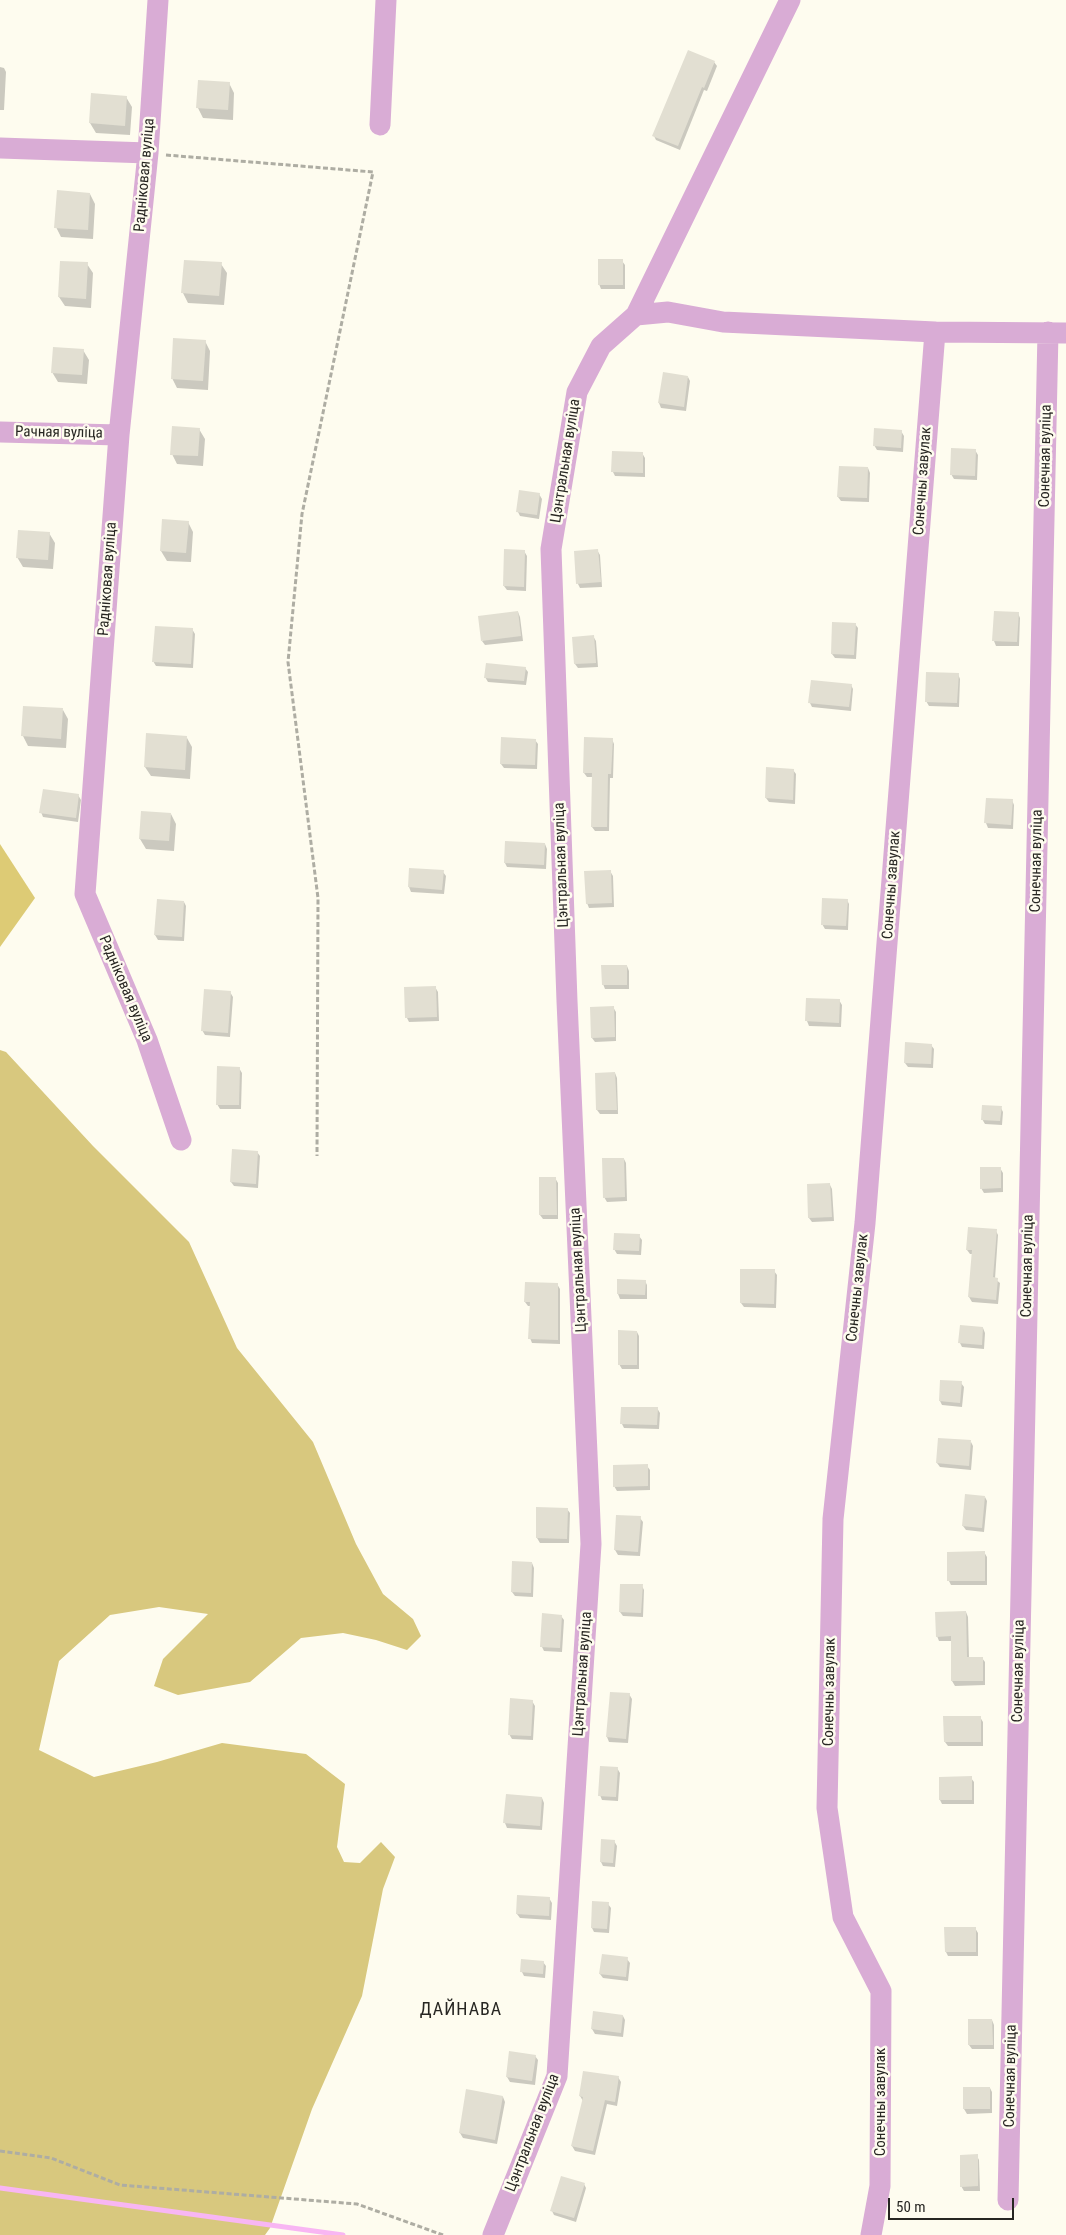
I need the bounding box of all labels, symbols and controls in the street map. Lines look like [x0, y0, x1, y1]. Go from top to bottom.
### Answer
street label: Радніковая вуліца [131, 117, 159, 233]
street label: Цэнтральная вуліца [547, 398, 585, 524]
street label: Сонечная вуліца [1036, 404, 1056, 508]
street label: Рачная вуліца [15, 423, 103, 443]
street label: Сонечны завулак [910, 426, 936, 536]
street label: Радніковая вуліца [95, 521, 121, 637]
street label: Цэнтральная вуліца [551, 802, 573, 928]
street label: Сонечная вуліца [1027, 809, 1047, 913]
street label: Сонечны завулак [879, 830, 905, 940]
street label: Радніковая вуліца [94, 933, 156, 1045]
street label: Цэнтральная вуліца [567, 1207, 591, 1333]
street label: Сонечная вуліца [1018, 1214, 1038, 1318]
street label: Сонечны завулак [843, 1233, 873, 1343]
street label: Цэнтральная вуліца [570, 1611, 596, 1737]
street label: Сонечная вуліца [1009, 1619, 1029, 1723]
street label: Сонечны завулак [820, 1638, 840, 1746]
district label: ДАЙНАВА [419, 1999, 503, 2021]
street label: Сонечная вуліца [1001, 2024, 1021, 2128]
street label: Сонечны завулак [872, 2048, 890, 2156]
street label: Цэнтральная вуліца [502, 2071, 564, 2195]
scale bar [891, 2188, 1017, 2220]
text: 50 m [896, 2198, 926, 2216]

